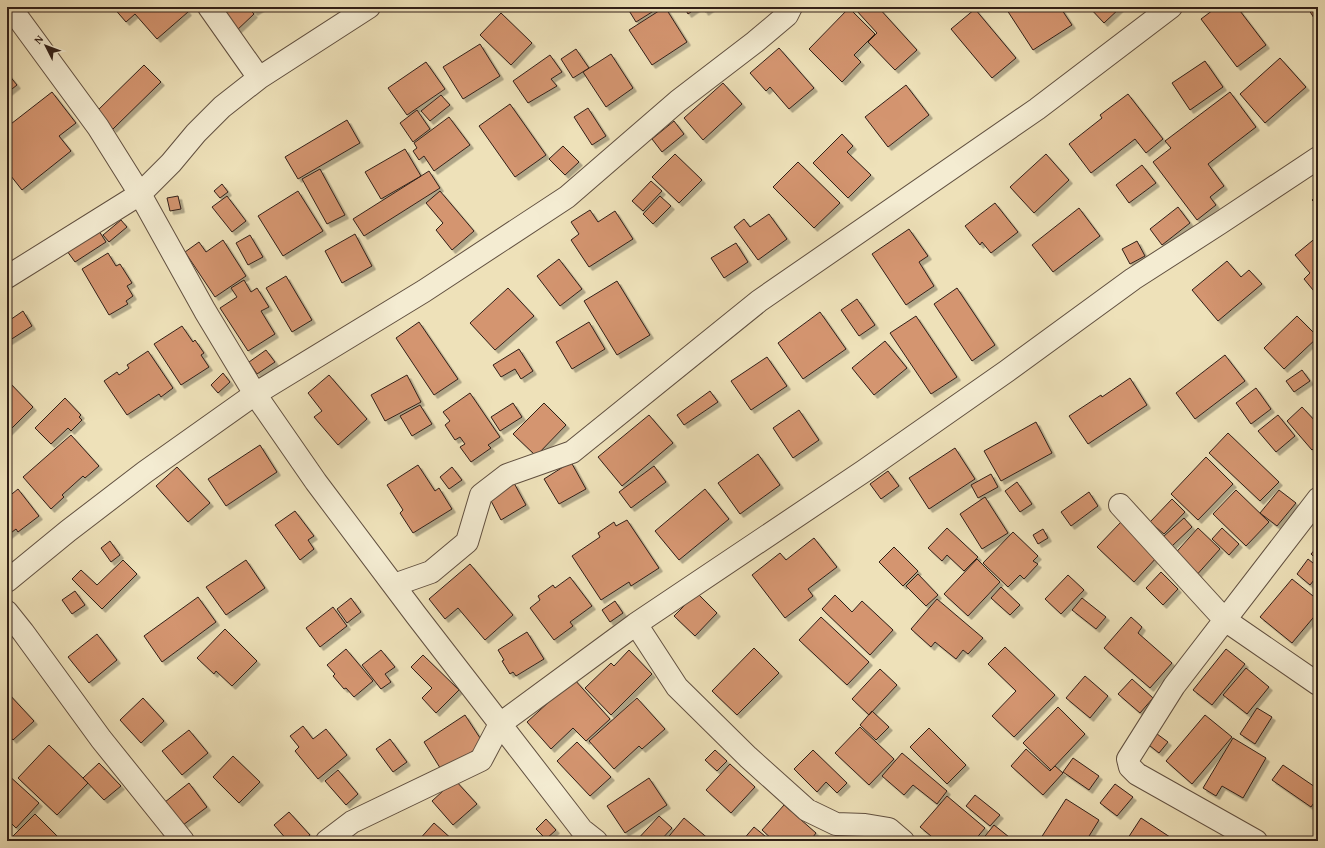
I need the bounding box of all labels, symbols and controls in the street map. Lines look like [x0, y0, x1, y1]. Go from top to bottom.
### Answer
north arrow [26, 26, 66, 66]
text: N [30, 31, 47, 47]

